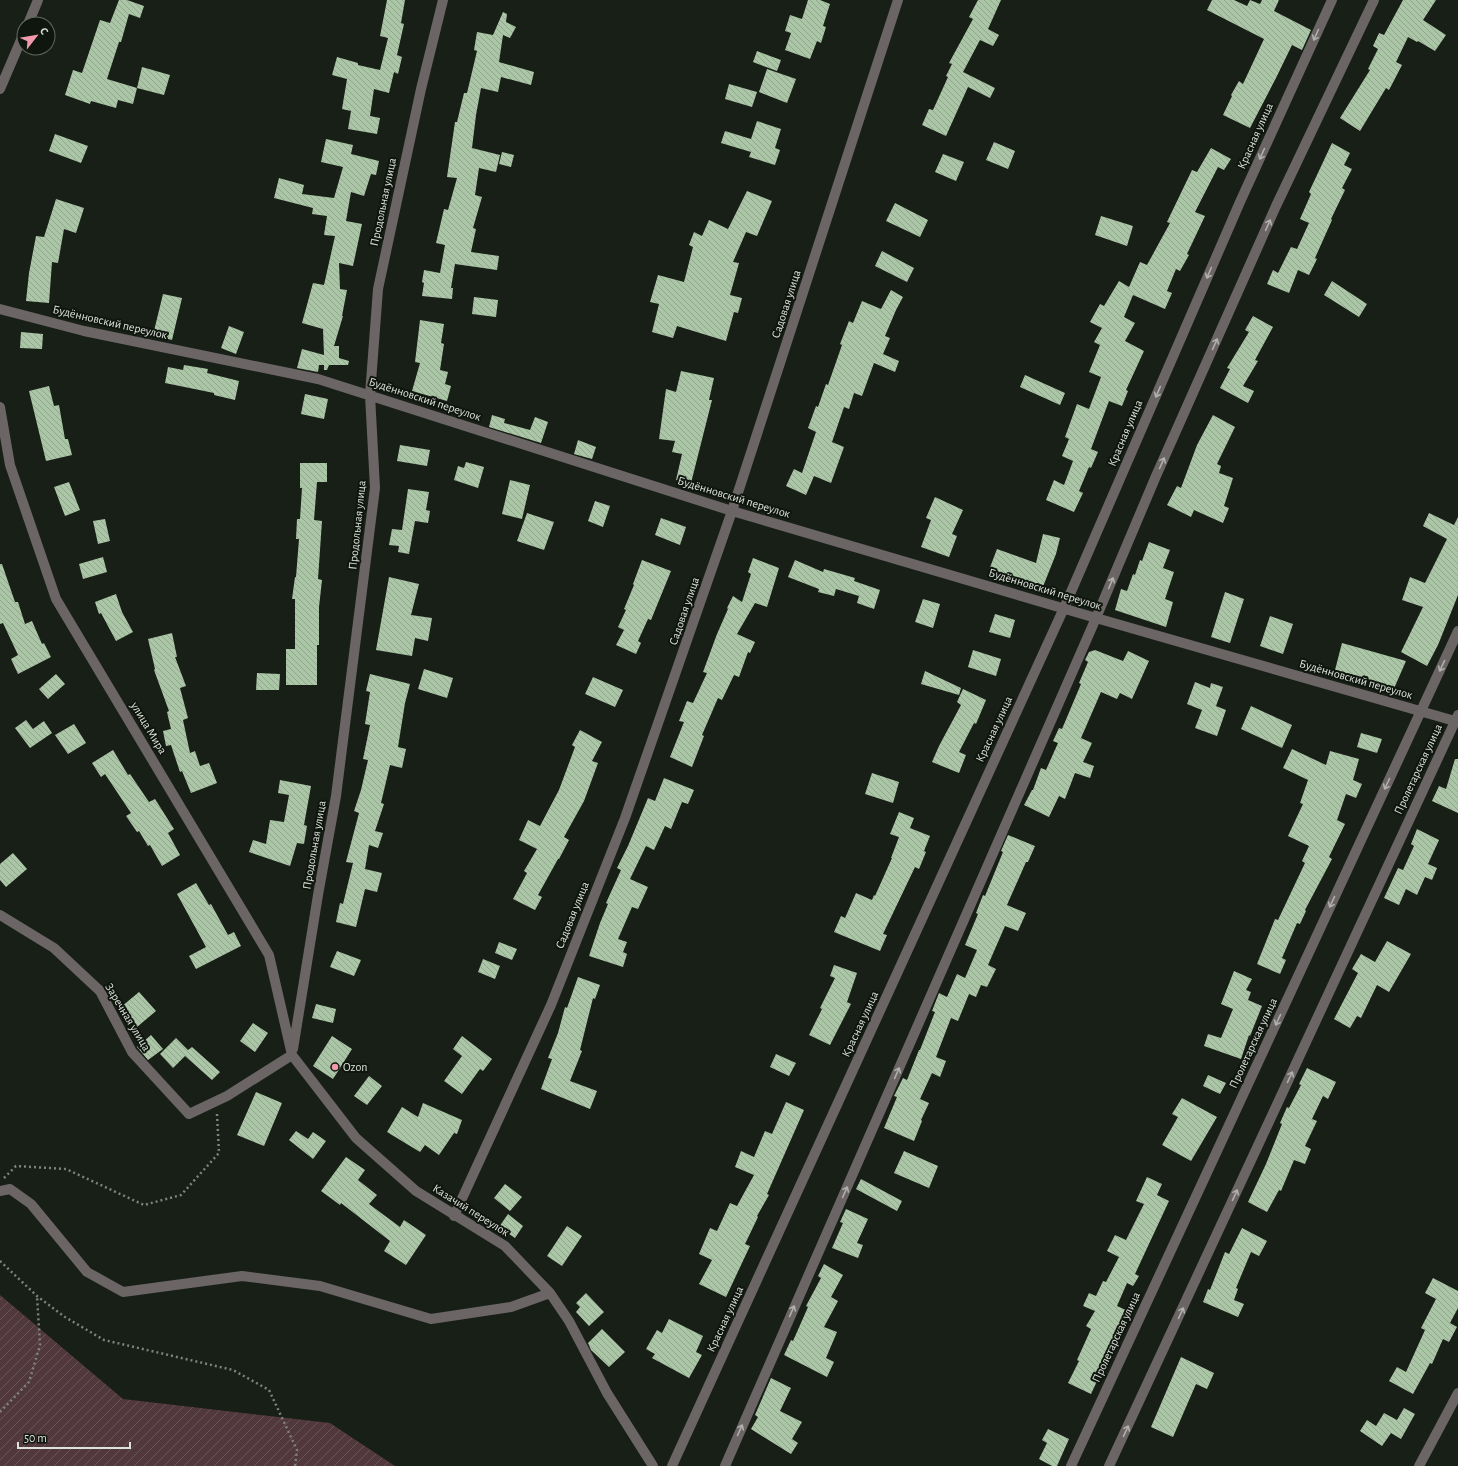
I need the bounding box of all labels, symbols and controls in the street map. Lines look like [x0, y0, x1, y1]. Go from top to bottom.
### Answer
north arrow [16, 16, 56, 56]
text: С [38, 26, 50, 37]
one-way arrow [1312, 29, 1319, 41]
street label: Красная улица [1235, 101, 1276, 171]
one-way arrow [1258, 147, 1265, 159]
street label: Продольная улица [368, 156, 399, 247]
one-way arrow [1264, 220, 1272, 232]
one-way arrow [1205, 266, 1212, 278]
street label: Садовая улица [769, 268, 804, 340]
street label: Будённовский переулок [51, 303, 169, 342]
one-way arrow [1212, 339, 1219, 351]
street label: Будённовский переулок [367, 375, 483, 424]
one-way arrow [1153, 386, 1161, 398]
street label: Красная улица [1106, 397, 1146, 468]
one-way arrow [1159, 457, 1166, 469]
street label: Будённовский переулок [676, 474, 792, 521]
street label: Продольная улица [346, 479, 369, 570]
street label: Будённовский переулок [987, 566, 1103, 613]
street label: Садовая улица [667, 575, 702, 647]
one-way arrow [1107, 577, 1115, 589]
street label: Будённовский переулок [1298, 657, 1414, 702]
one-way arrow [1438, 660, 1445, 672]
street label: Красная улица [974, 694, 1016, 764]
street label: улица Мира [127, 699, 169, 757]
street label: Пролетарская улица [1392, 721, 1445, 816]
one-way arrow [1383, 778, 1390, 790]
street label: Продольная улица [300, 799, 329, 890]
street label: Садовая улица [553, 879, 592, 951]
one-way arrow [1328, 896, 1335, 908]
street label: Заречная улица [102, 981, 153, 1054]
street label: Красная улица [840, 989, 882, 1059]
street label: Пролетарская улица [1227, 995, 1280, 1090]
one-way arrow [1274, 1014, 1281, 1026]
place label: Ozon [343, 1061, 367, 1073]
marker: Ozon [330, 1062, 340, 1072]
one-way arrow [893, 1067, 901, 1079]
one-way arrow [1287, 1071, 1294, 1083]
street label: Казачий переулок [430, 1182, 512, 1239]
one-way arrow [841, 1186, 849, 1198]
one-way arrow [1232, 1189, 1239, 1201]
street label: Красная улица [705, 1284, 747, 1354]
street label: Пролетарская улица [1090, 1289, 1143, 1384]
one-way arrow [789, 1306, 797, 1318]
one-way arrow [1177, 1307, 1185, 1319]
scale bar [18, 1424, 130, 1450]
one-way arrow [737, 1425, 745, 1437]
one-way arrow [1123, 1425, 1130, 1437]
text: 50 m [24, 1432, 47, 1444]

